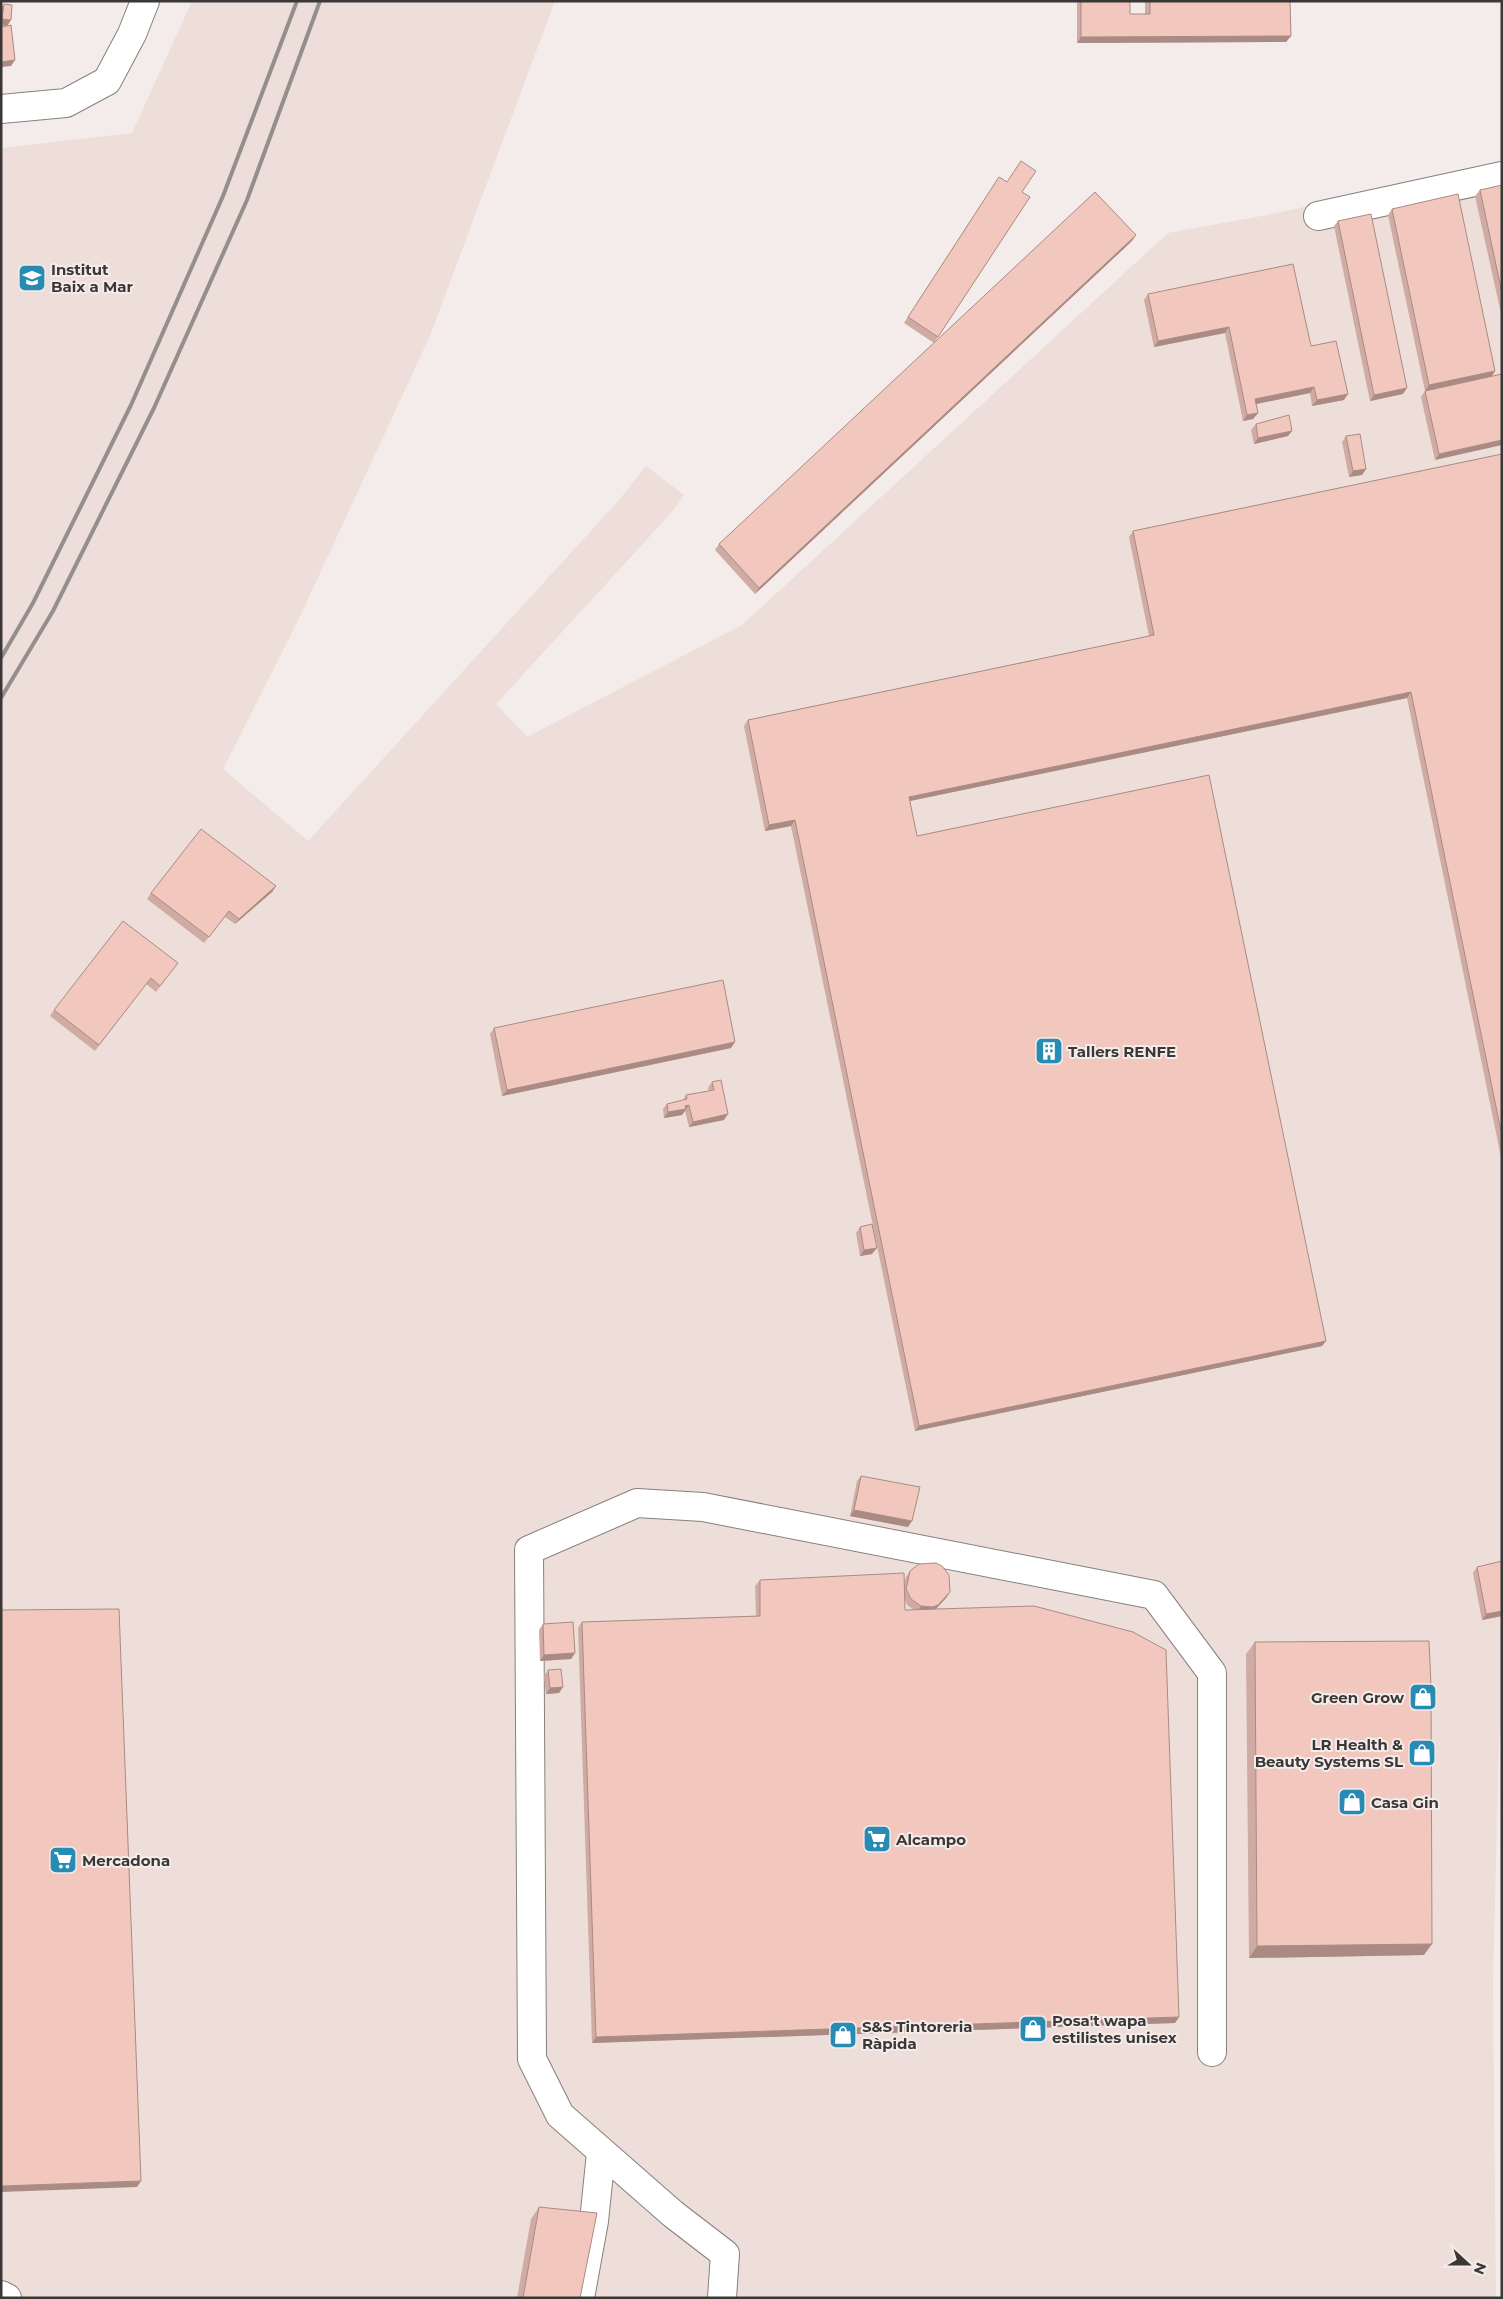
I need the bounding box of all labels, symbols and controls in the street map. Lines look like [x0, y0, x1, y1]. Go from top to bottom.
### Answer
place label: Institut Baix a Mar [51, 260, 133, 296]
school or university icon: Institut Baix a Mar [17, 263, 47, 293]
building icon: Tallers RENFE [1034, 1036, 1064, 1066]
place label: Tallers RENFE [1068, 1042, 1176, 1061]
shop icon: Green Grow [1408, 1682, 1438, 1712]
place label: Green Grow [1311, 1688, 1405, 1707]
place label: LR Health & Beauty Systems SL [1255, 1735, 1403, 1771]
shop icon: LR Health & Beauty Systems SL [1407, 1738, 1437, 1768]
shop icon: Casa Gin [1337, 1787, 1367, 1817]
place label: Casa Gin [1371, 1793, 1439, 1812]
supermarket icon: Alcampo [862, 1824, 892, 1854]
place label: Alcampo [895, 1830, 966, 1849]
supermarket icon: Mercadona [48, 1845, 78, 1875]
place label: Mercadona [82, 1851, 170, 1870]
place label: Posa't wapa estilistes unisex [1052, 2011, 1177, 2047]
shop icon: Posa't wapa estilistes unisex [1018, 2014, 1048, 2044]
place label: S&S Tintoreria Ràpida [862, 2017, 973, 2053]
shop icon: S&S Tintoreria Ràpida [828, 2020, 858, 2050]
north arrow [1443, 2239, 1493, 2289]
text: N [1470, 2260, 1491, 2277]

